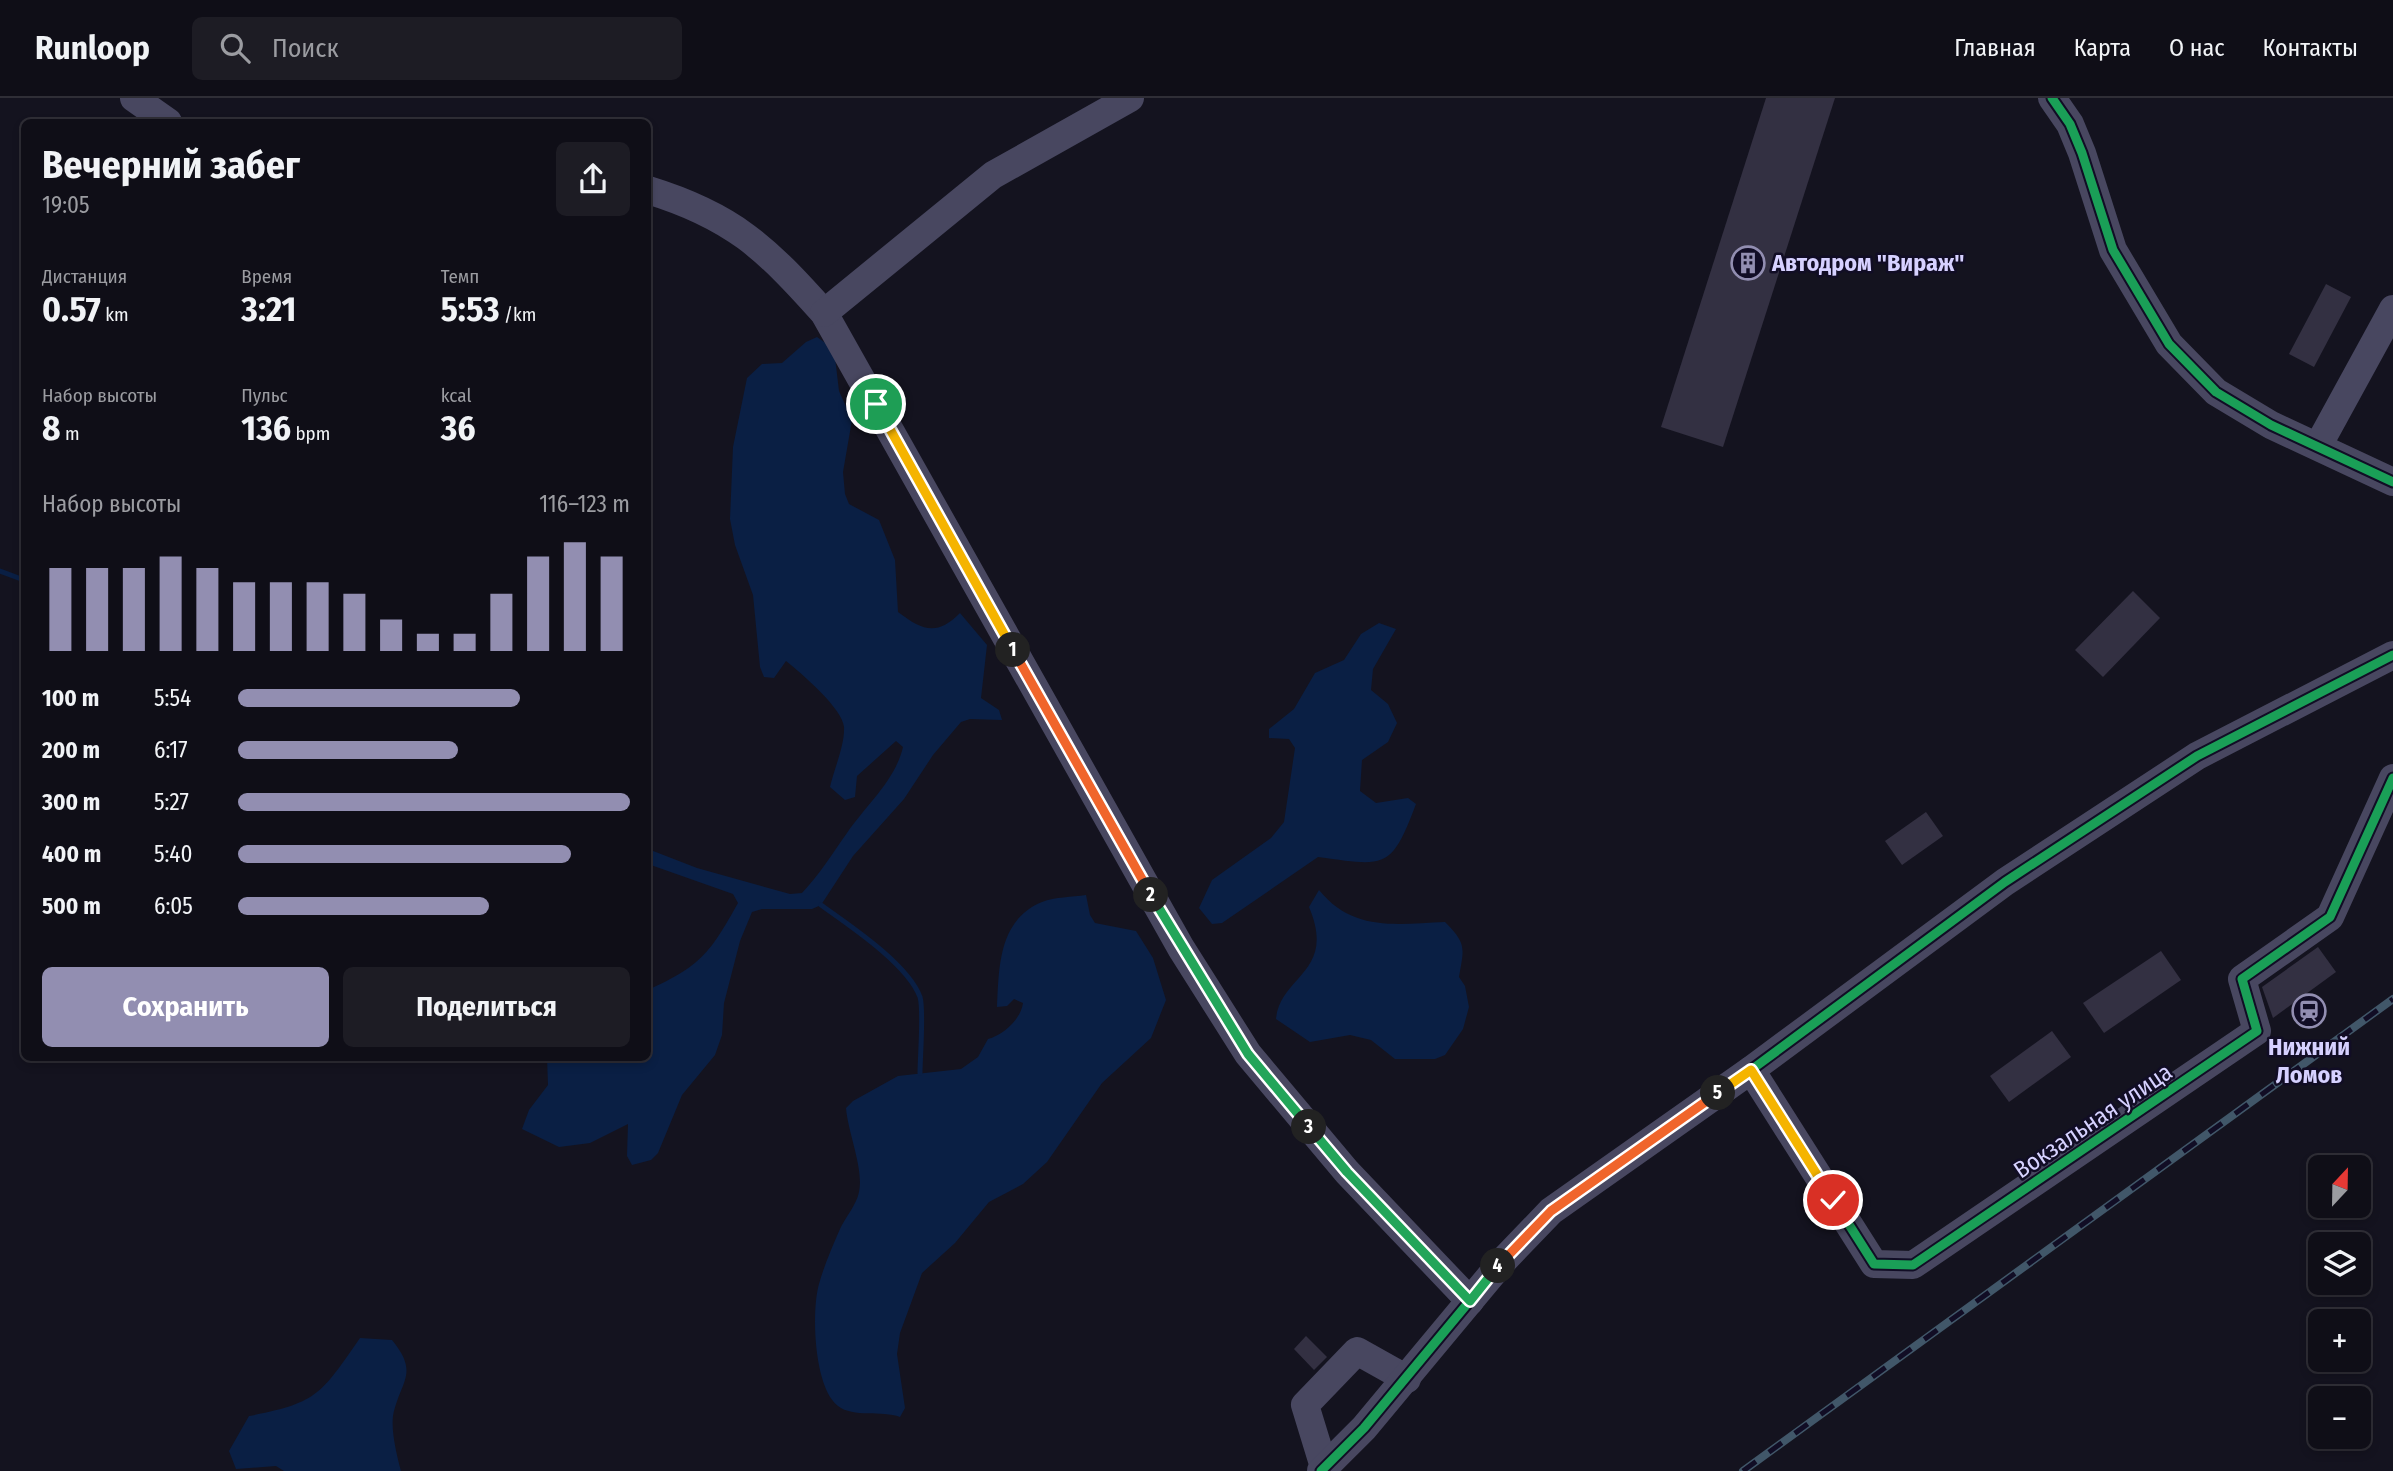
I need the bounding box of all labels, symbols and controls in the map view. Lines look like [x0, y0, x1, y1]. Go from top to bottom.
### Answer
search box [192, 17, 682, 80]
text: Runloop [35, 28, 150, 68]
icon: search [216, 29, 254, 67]
text: Поиск [272, 33, 339, 64]
text: Главная [1954, 34, 2036, 62]
text: Карта [2074, 34, 2131, 62]
text: О нас [2169, 34, 2224, 62]
text: Контакты [2262, 34, 2358, 62]
text: Вечерний забег [42, 142, 300, 188]
button: share [556, 142, 630, 216]
text: 19:05 [42, 191, 90, 219]
building icon: Автодром "Вираж" [1729, 244, 1767, 282]
place label: Автодром "Вираж" [1771, 249, 1965, 277]
text: Дистанция [42, 265, 127, 288]
text: Время [241, 265, 292, 288]
text: Темп [441, 265, 479, 288]
text: 0.57 [42, 288, 101, 330]
text: 3:21 [241, 288, 296, 330]
text: 5:53 [441, 288, 500, 330]
text: km [101, 303, 129, 326]
text: /km [500, 303, 536, 326]
pin [846, 374, 906, 434]
text: Набор высоты [42, 384, 157, 407]
text: Пульс [241, 384, 288, 407]
text: kcal [441, 384, 471, 407]
icon: arrive [857, 385, 895, 423]
text: 8 [42, 407, 60, 449]
text: 136 [241, 407, 291, 449]
text: 36 [441, 407, 476, 449]
text: m [60, 422, 80, 445]
text: bpm [291, 422, 330, 445]
text: Набор высоты [42, 490, 181, 518]
text: 116–123 m [539, 490, 630, 518]
pin: 1 [996, 632, 1030, 668]
text: 1 [1008, 638, 1017, 661]
text: 100 m [42, 684, 99, 712]
text: 5:54 [154, 684, 191, 712]
text: 200 m [42, 736, 100, 764]
text: 6:17 [154, 736, 188, 764]
text: 300 m [42, 788, 100, 816]
text: 5:27 [154, 788, 189, 816]
text: 400 m [42, 840, 101, 868]
text: 5:40 [154, 840, 192, 868]
pin: 2 [1134, 878, 1168, 912]
text: 2 [1146, 883, 1155, 906]
text: 500 m [42, 892, 101, 920]
text: 6:05 [154, 892, 193, 920]
button: Сохранить [42, 967, 329, 1047]
button: Поделиться [343, 967, 630, 1047]
station icon: Нижний Ломов [2290, 992, 2328, 1030]
place label: Нижний Ломов [2268, 1033, 2350, 1089]
street label: Вокзальная улица [2009, 1058, 2177, 1184]
pin: 5 [1700, 1076, 1736, 1110]
text: 5 [1713, 1081, 1722, 1104]
pin: 3 [1292, 1110, 1326, 1144]
text: 3 [1304, 1115, 1313, 1138]
north arrow [2308, 1155, 2371, 1218]
map controls [2308, 1155, 2371, 1449]
pin [1803, 1170, 1863, 1230]
icon: check [1814, 1181, 1852, 1219]
button: layers [2308, 1232, 2371, 1295]
pin: 4 [1480, 1248, 1516, 1284]
text: 4 [1493, 1254, 1502, 1277]
button: + [2308, 1309, 2371, 1372]
button: − [2308, 1386, 2371, 1449]

